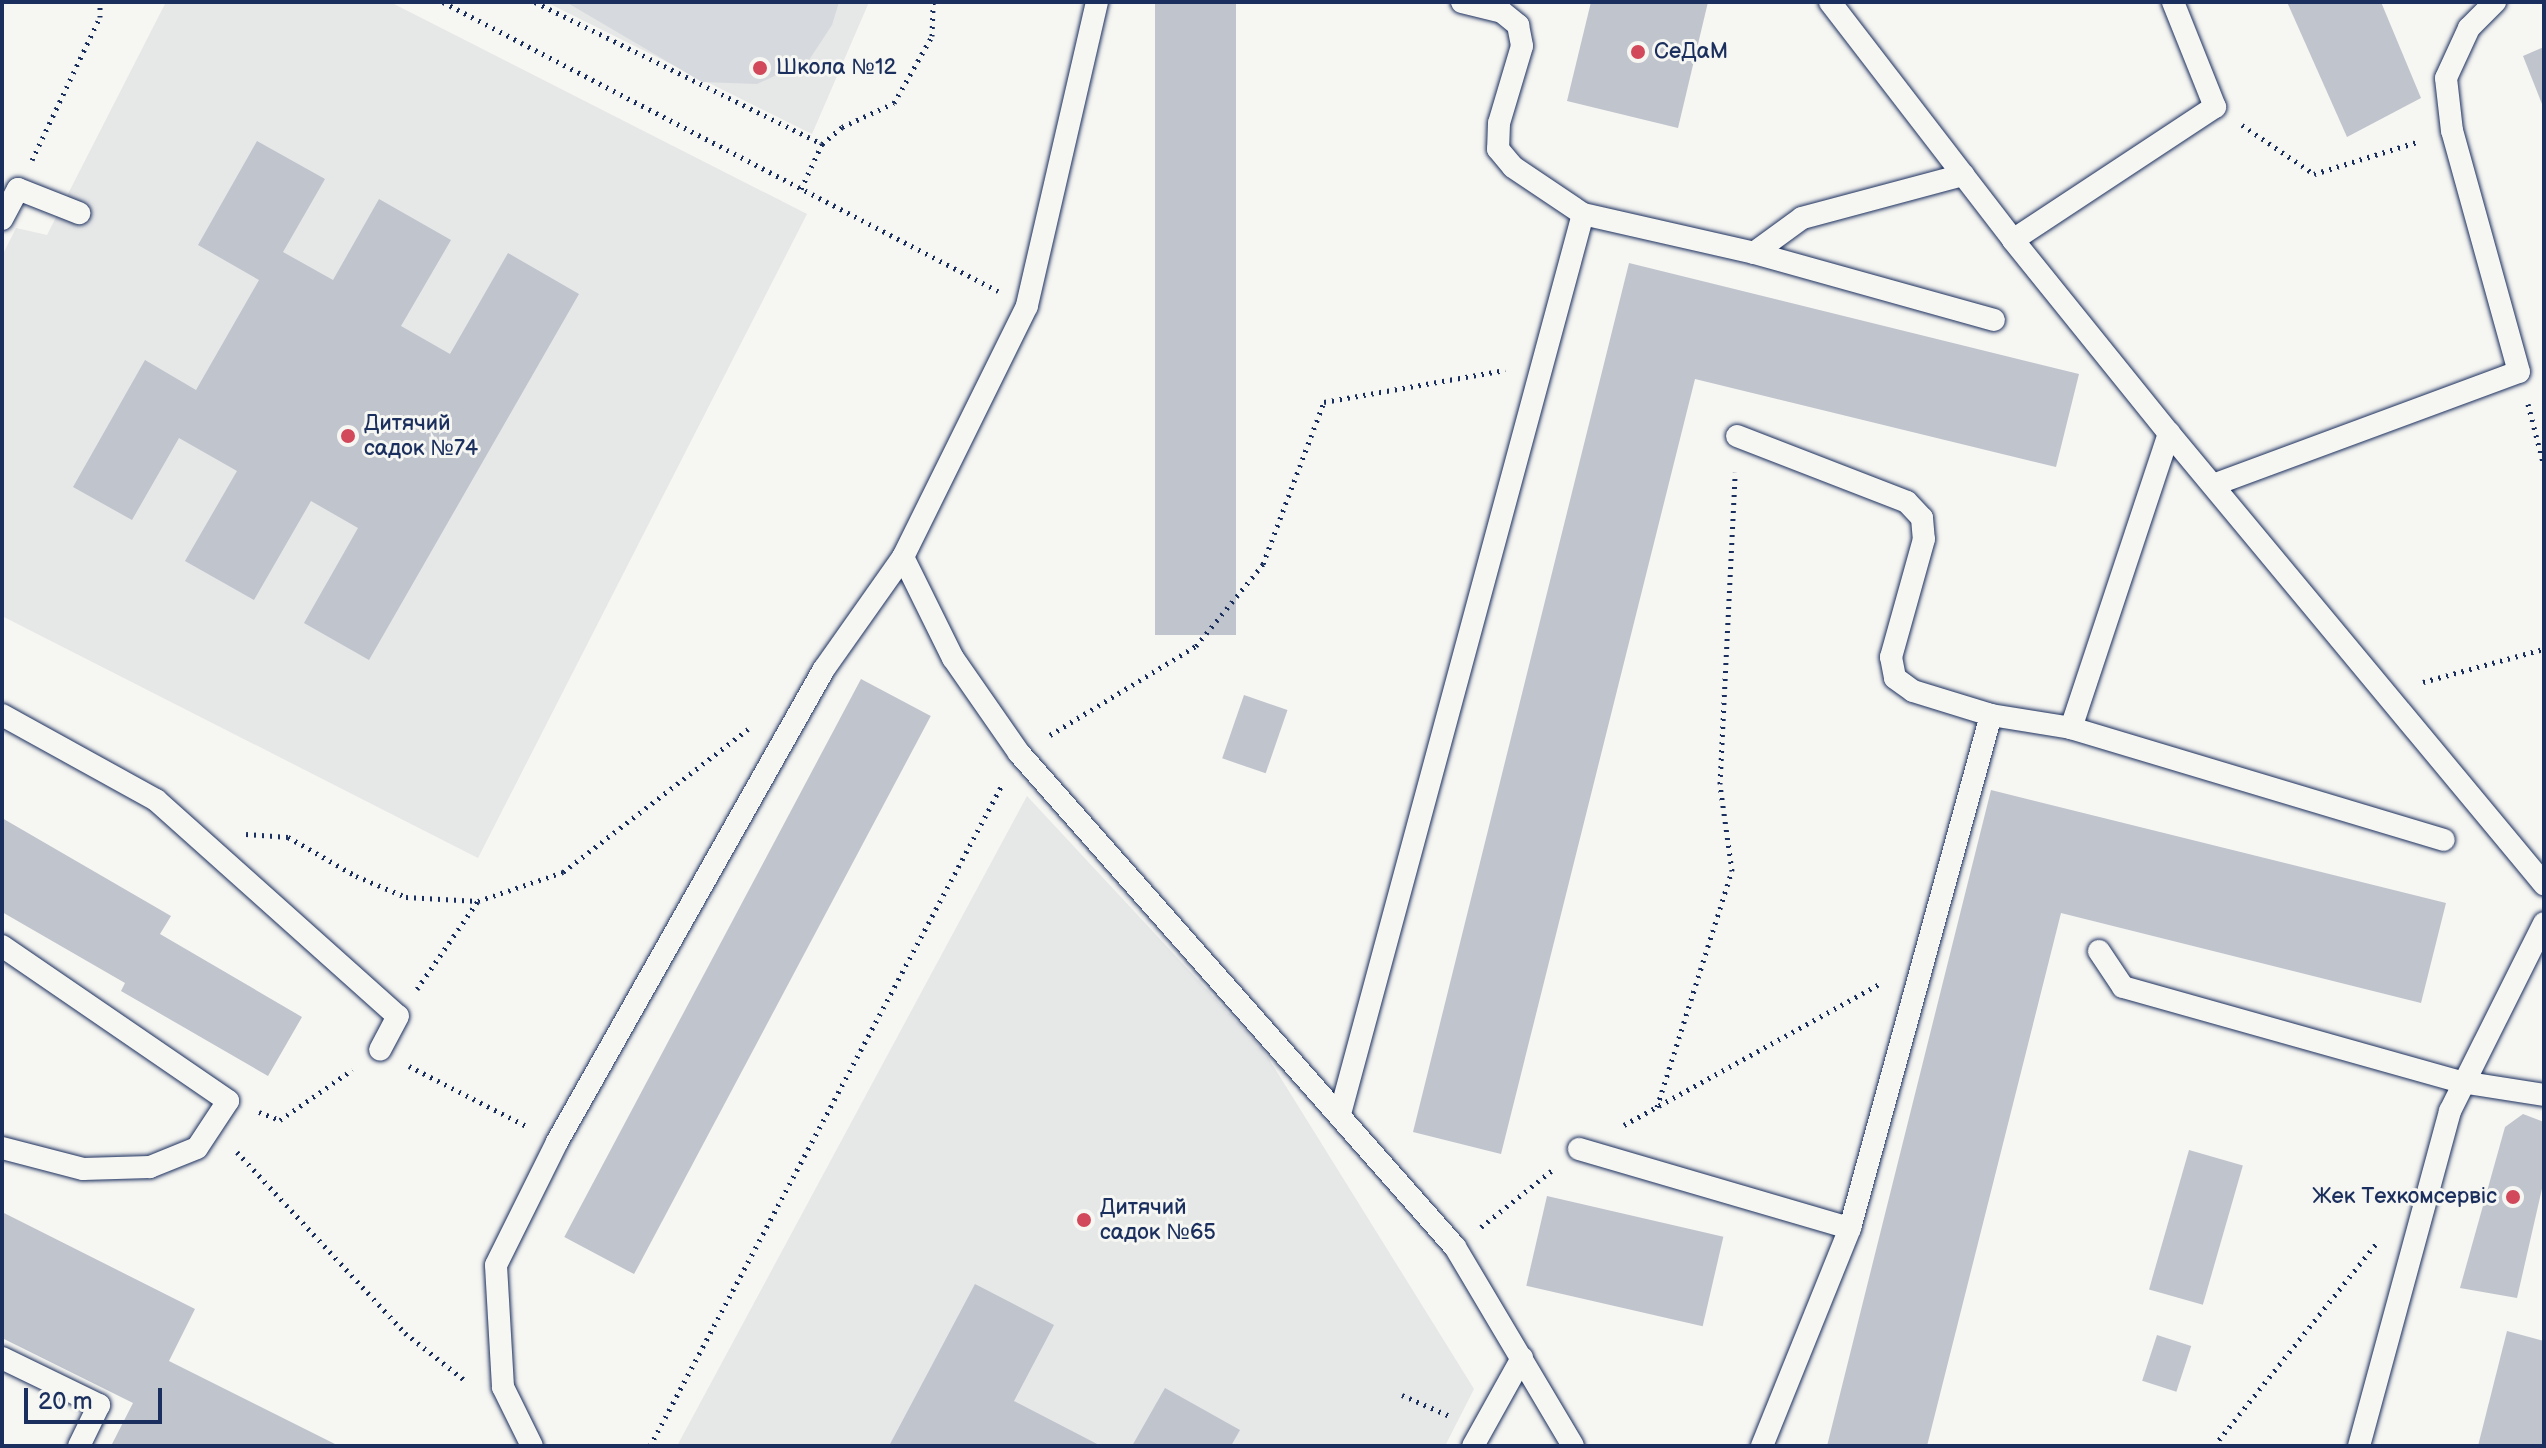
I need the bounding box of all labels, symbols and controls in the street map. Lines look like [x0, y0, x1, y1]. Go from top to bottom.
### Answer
place label: СеДаМ [1654, 39, 1728, 65]
marker: СеДаМ [1629, 43, 1647, 61]
place label: Школа №12 [776, 55, 896, 81]
marker: Школа №12 [751, 59, 769, 77]
place label: Дитячий садок №74 [364, 410, 478, 462]
marker: Дитячий садок №74 [339, 427, 357, 445]
place label: Жек Техкомсервіс [2312, 1184, 2497, 1210]
marker: Жек Техкомсервіс [2504, 1188, 2522, 1206]
place label: Дитячий садок №65 [1100, 1194, 1216, 1246]
marker: Дитячий садок №65 [1075, 1211, 1093, 1229]
scale bar [28, 1372, 166, 1422]
text: 20 m [38, 1387, 93, 1416]

